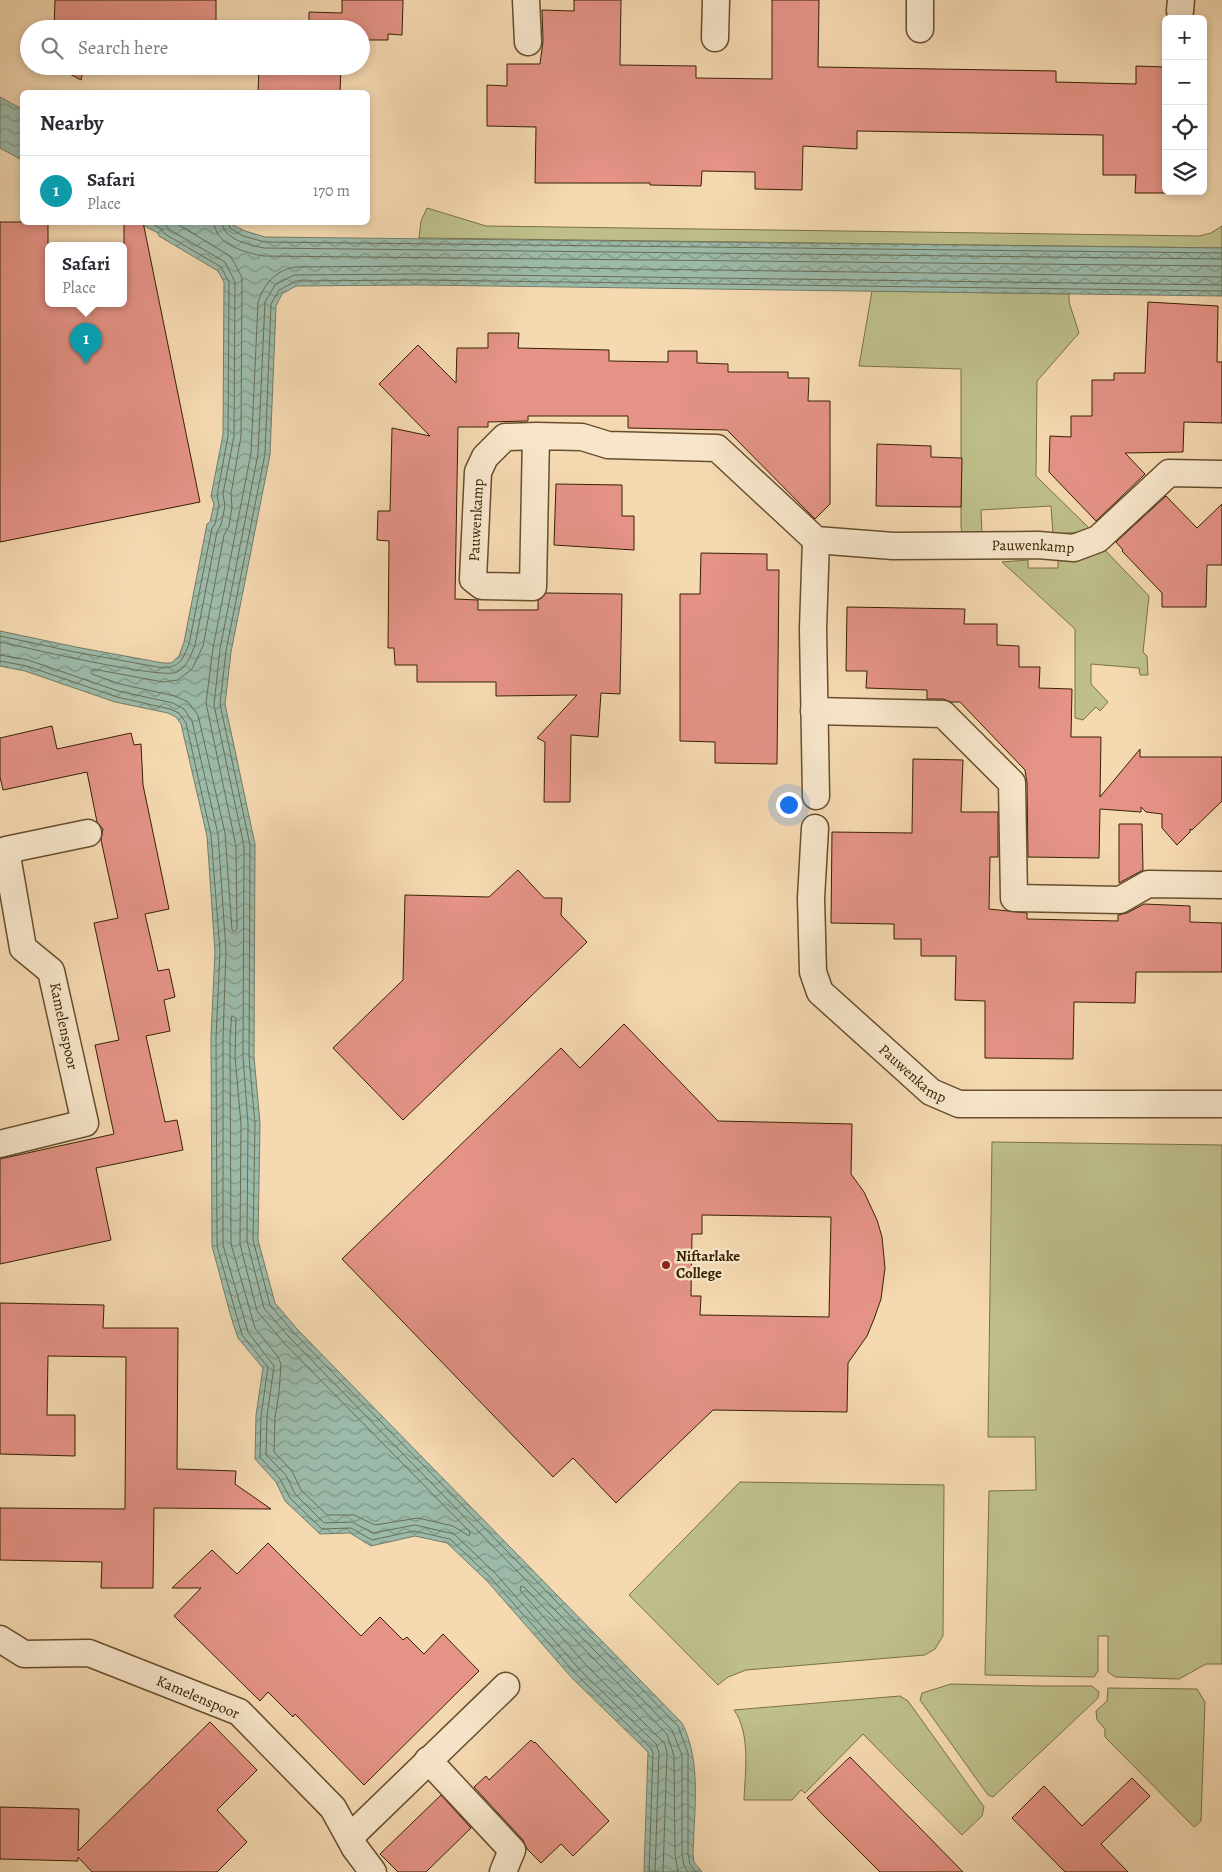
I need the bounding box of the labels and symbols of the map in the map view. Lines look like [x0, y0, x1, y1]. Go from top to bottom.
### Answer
pin: 1 [70, 323, 102, 364]
street label: Pauwenkamp [464, 478, 488, 562]
street label: Pauwenkamp [991, 535, 1075, 558]
your location [776, 792, 802, 818]
street label: Kamelenspoor [45, 981, 83, 1072]
street label: Pauwenkamp [874, 1040, 949, 1107]
place label: Niftarlake College [676, 1246, 740, 1283]
marker: Niftarlake College [660, 1259, 672, 1271]
street label: Kamelenspoor [153, 1670, 243, 1724]

